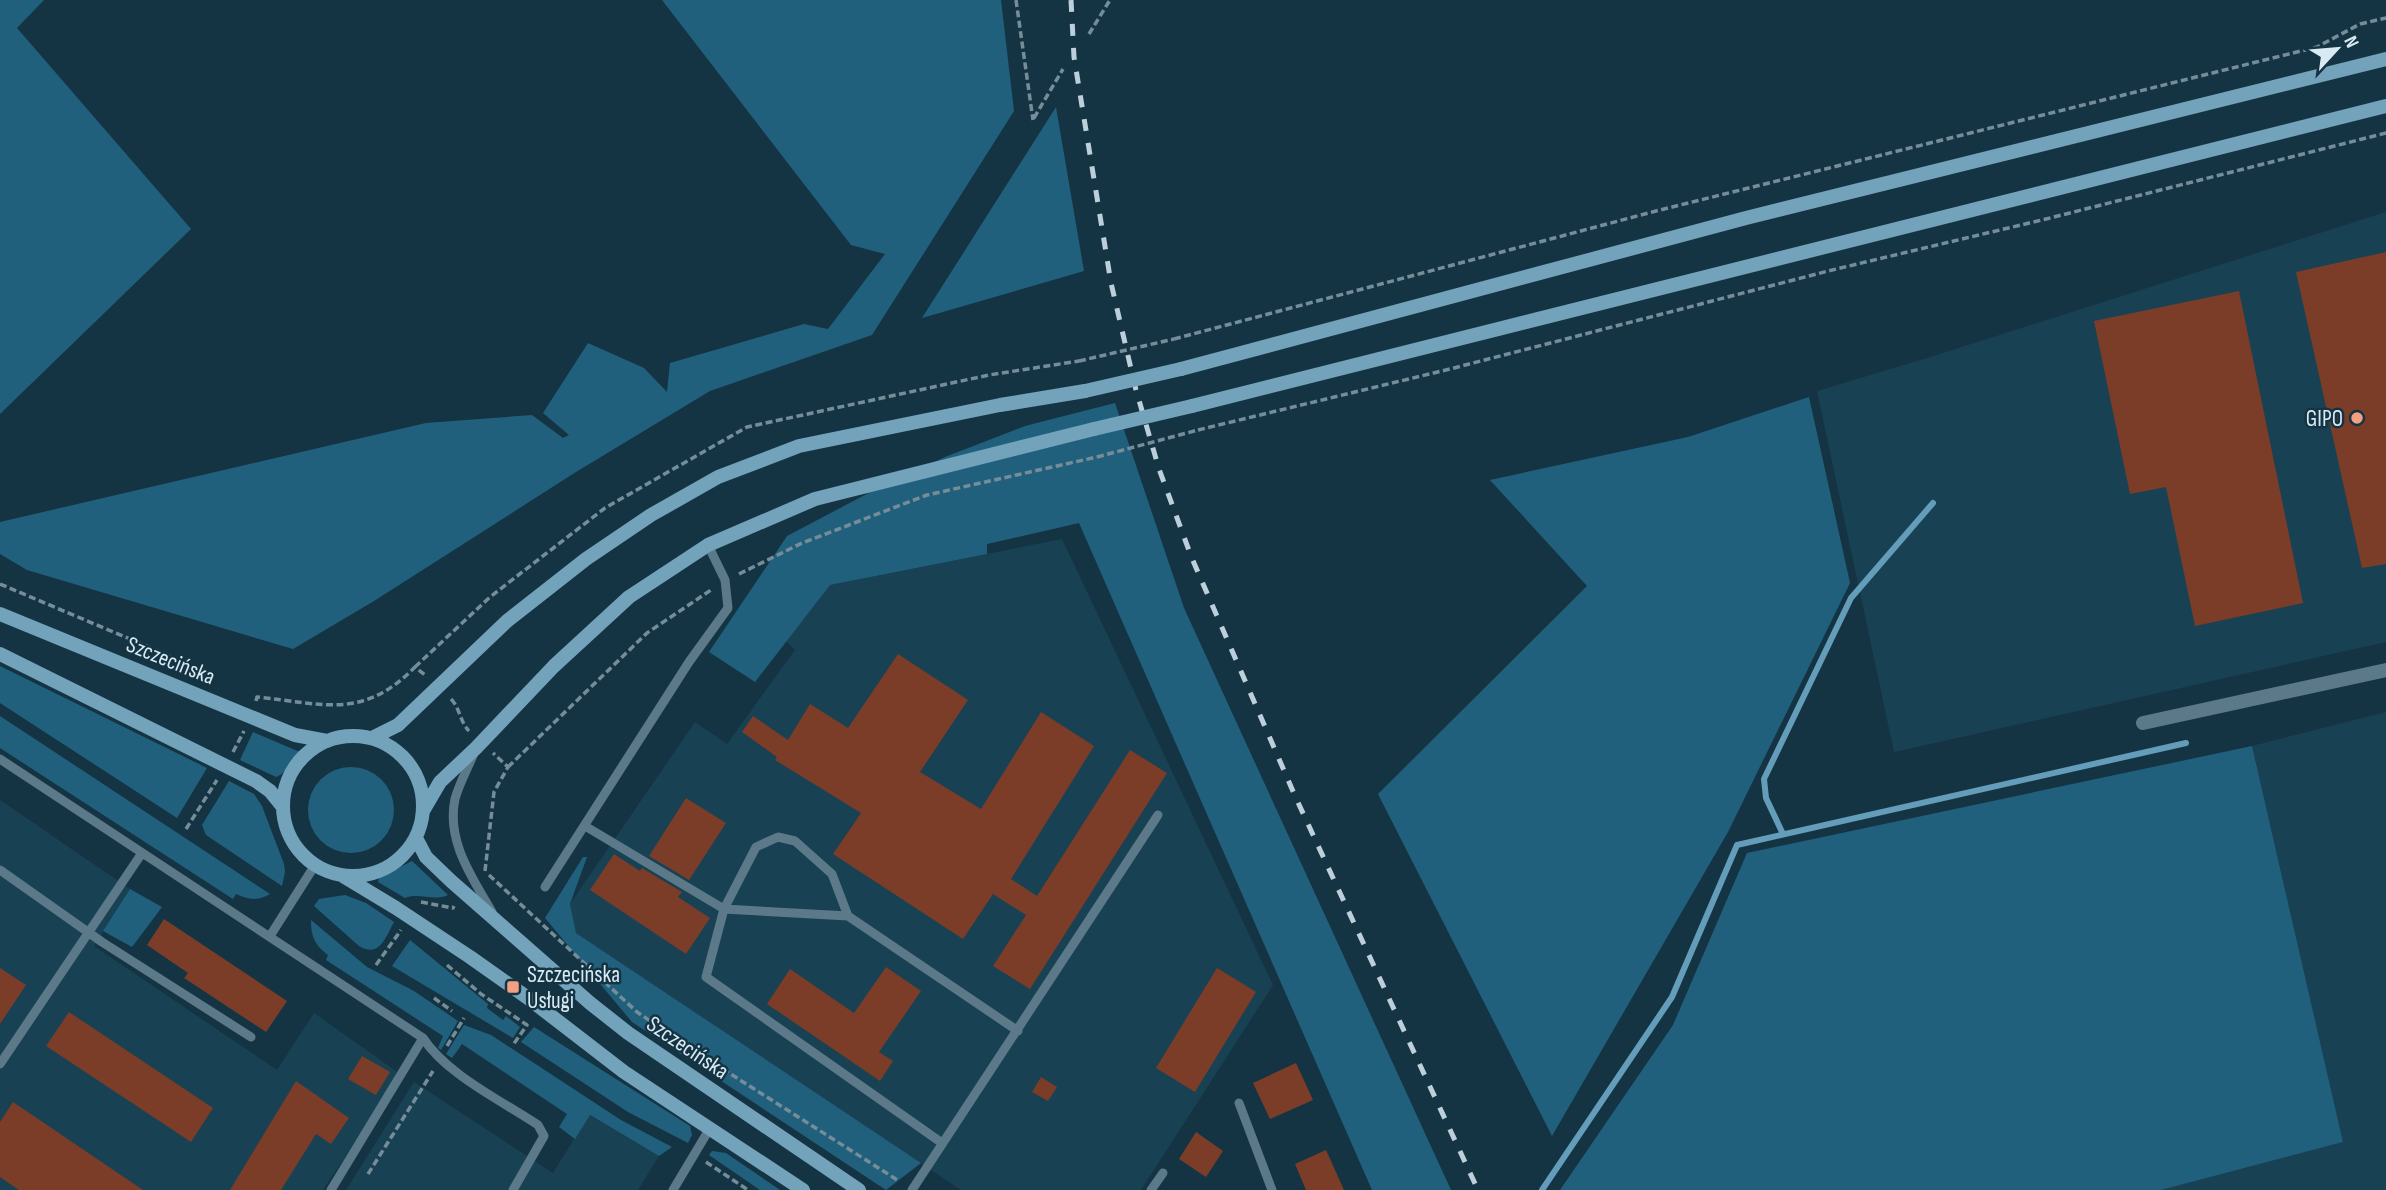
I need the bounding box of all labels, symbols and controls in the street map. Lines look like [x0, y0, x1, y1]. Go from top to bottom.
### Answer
north arrow [2302, 14, 2372, 84]
text: N [2338, 33, 2363, 52]
place label: GIPO [2306, 405, 2343, 433]
marker: GIPO [2349, 410, 2365, 426]
street label: Szczecińska [122, 630, 219, 691]
place label: Szczecińska Usługi [527, 961, 620, 1015]
marker: Szczecińska Usługi [505, 979, 521, 995]
street label: Szczecińska [641, 1010, 734, 1085]

